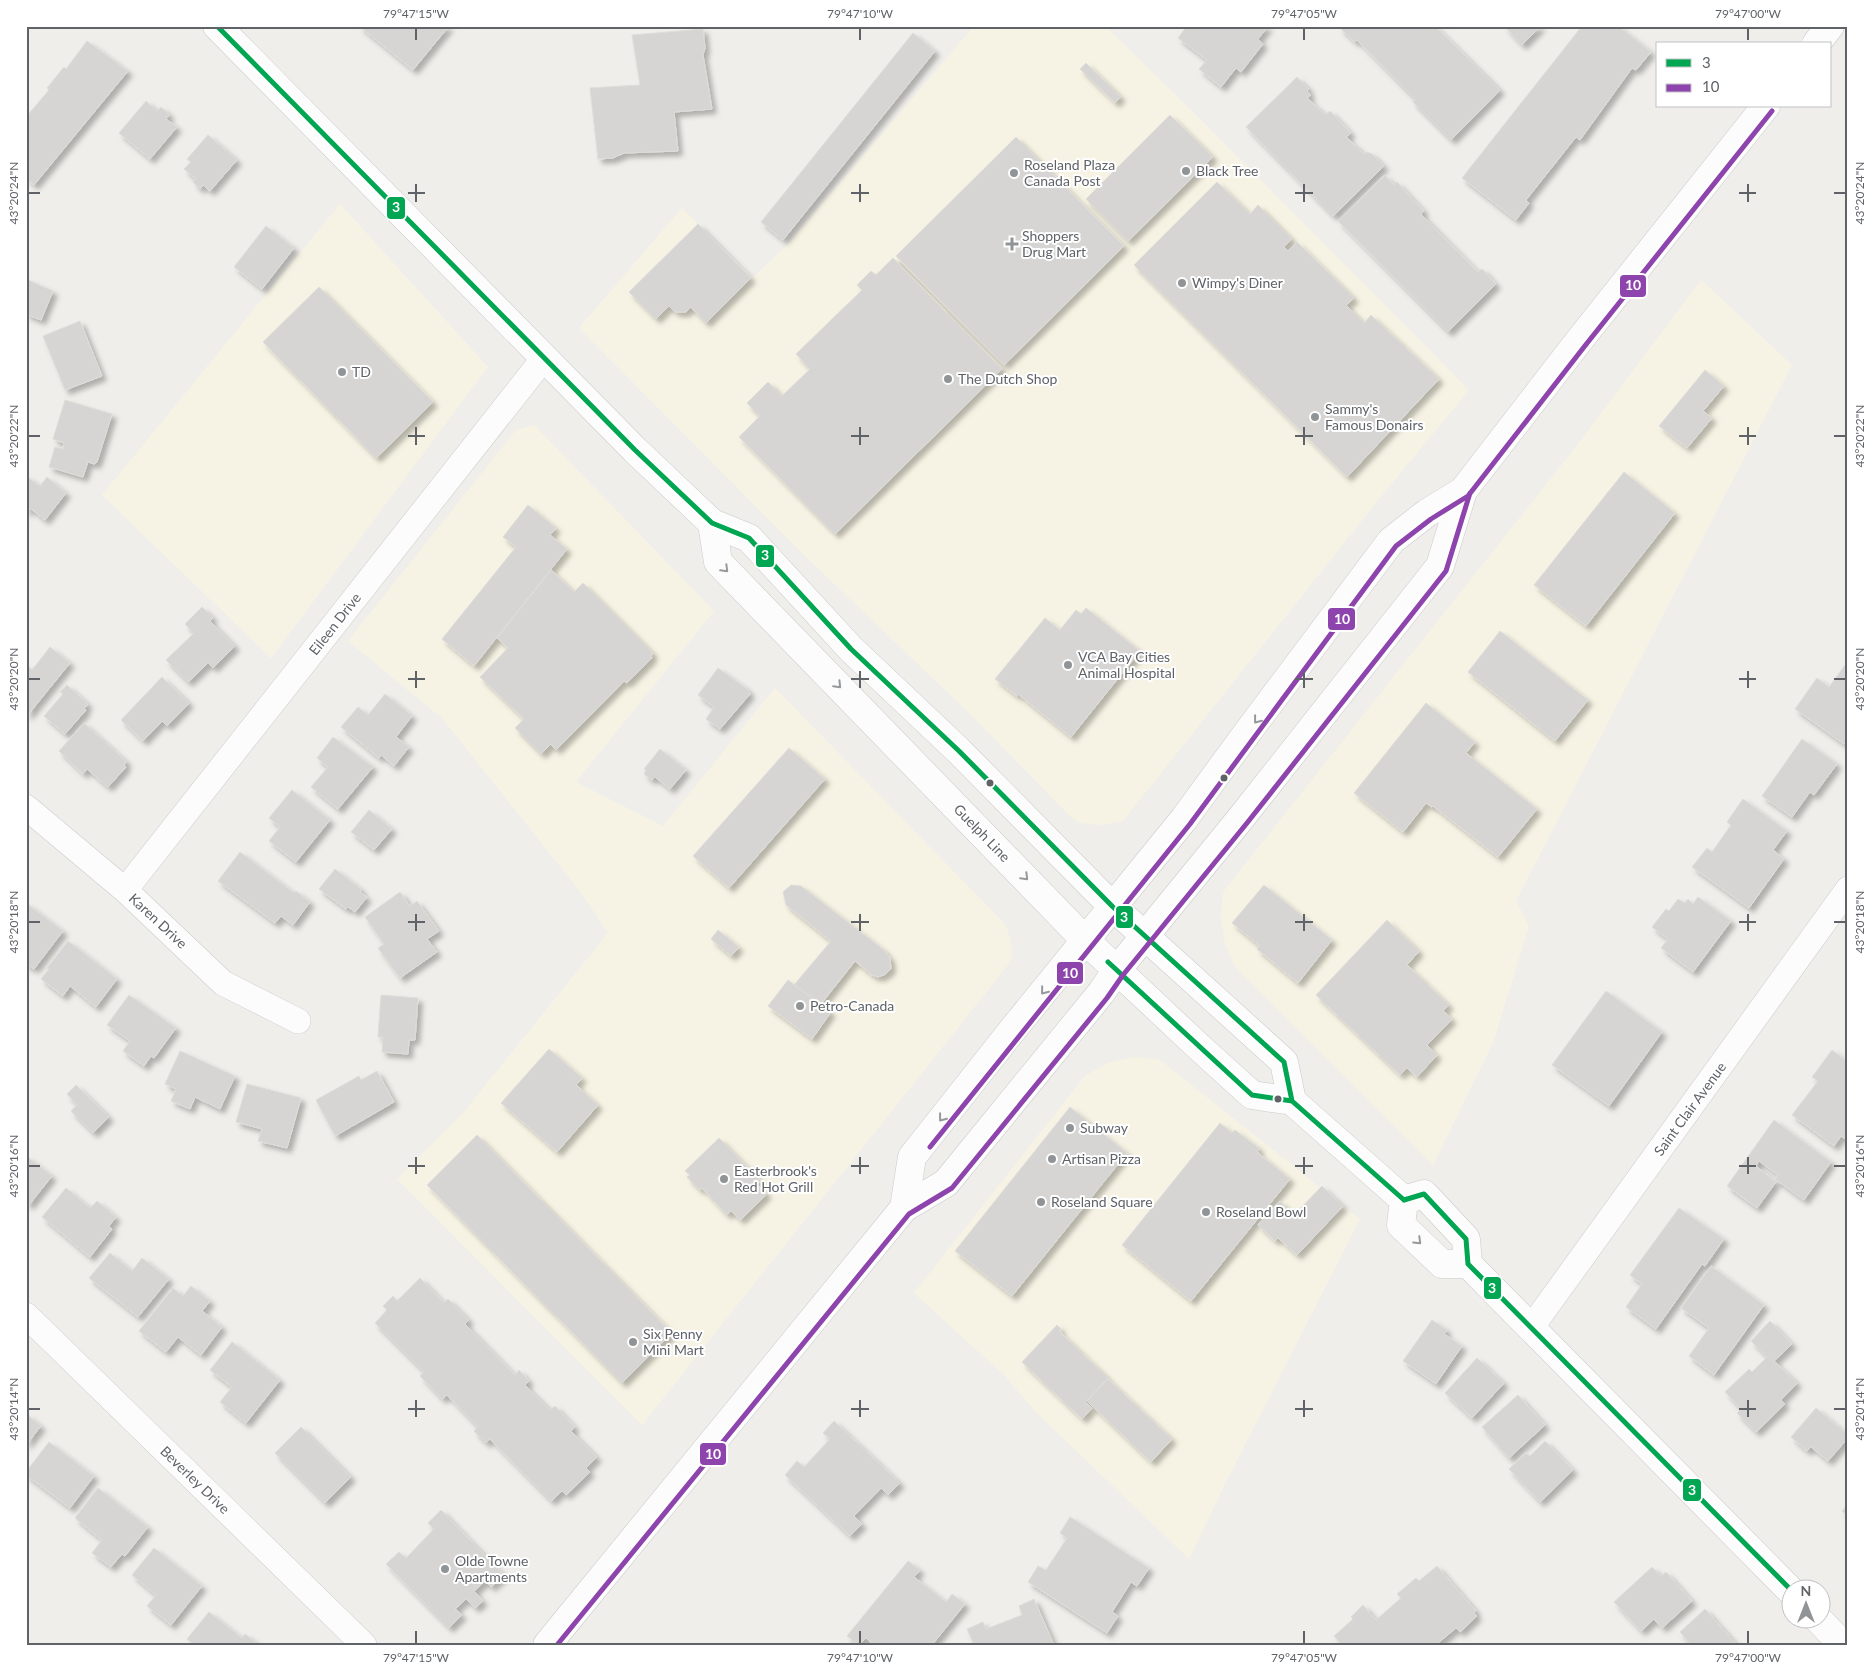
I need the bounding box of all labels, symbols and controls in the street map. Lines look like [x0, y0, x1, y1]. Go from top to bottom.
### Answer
text: 79°47'15"W [383, 6, 450, 21]
text: 79°47'10"W [827, 6, 894, 21]
text: 79°47'05"W [1271, 6, 1338, 21]
text: 79°47'00"W [1715, 6, 1782, 21]
legend [1656, 42, 1832, 108]
text: 3 [1702, 53, 1711, 71]
text: 10 [1702, 77, 1720, 95]
place label: Roseland Plaza Canada Post [1024, 156, 1115, 189]
text: 43°20'24"N [6, 162, 21, 224]
place label: Black Tree [1196, 162, 1258, 179]
text: 43°20'24"N [1852, 162, 1867, 224]
marker: Black Tree [1180, 165, 1192, 177]
marker: Roseland Plaza Canada Post [1008, 167, 1020, 179]
line badge: 3 [386, 196, 406, 220]
text: 3 [392, 198, 400, 215]
place label: Shoppers Drug Mart [1022, 227, 1086, 260]
marker: Shoppers Drug Mart [1006, 238, 1018, 250]
place label: Wimpy's Diner [1192, 274, 1283, 291]
line badge: 10 [1619, 274, 1647, 298]
text: 10 [1625, 276, 1641, 293]
marker: Wimpy's Diner [1176, 277, 1188, 289]
place label: TD [352, 363, 371, 380]
marker: TD [336, 366, 348, 378]
place label: The Dutch Shop [958, 370, 1058, 387]
marker: The Dutch Shop [942, 373, 954, 385]
place label: Sammy's Famous Donairs [1325, 400, 1424, 433]
text: 43°20'22"N [6, 405, 21, 467]
text: 43°20'22"N [1852, 405, 1867, 467]
marker: Sammy's Famous Donairs [1309, 411, 1321, 423]
line badge: 3 [755, 544, 775, 568]
text: 3 [761, 546, 769, 563]
one-way arrow [719, 563, 728, 572]
street label: Eileen Drive [305, 589, 364, 658]
line badge: 10 [1327, 607, 1356, 631]
text: 10 [1334, 610, 1350, 627]
text: 43°20'20"N [6, 648, 21, 710]
place label: VCA Bay Cities Animal Hospital [1078, 648, 1175, 681]
text: 43°20'20"N [1852, 648, 1867, 710]
marker: VCA Bay Cities Animal Hospital [1062, 659, 1074, 671]
one-way arrow [832, 680, 841, 689]
one-way arrow [1254, 714, 1263, 724]
unlabelled marker [1219, 773, 1229, 783]
unlabelled marker [985, 778, 995, 788]
street label: Guelph Line [951, 800, 1014, 865]
one-way arrow [1019, 871, 1028, 880]
street label: Karen Drive [126, 889, 191, 952]
text: 43°20'18"N [6, 891, 21, 953]
text: 43°20'18"N [1852, 891, 1867, 953]
line badge: 3 [1115, 905, 1134, 929]
text: 3 [1120, 908, 1128, 925]
line badge: 10 [1056, 961, 1084, 985]
text: 10 [1062, 964, 1078, 981]
one-way arrow [1041, 985, 1049, 994]
place label: Petro-Canada [810, 997, 894, 1014]
marker: Petro-Canada [794, 1000, 806, 1012]
street label: Saint Clair Avenue [1650, 1059, 1729, 1159]
unlabelled marker [1273, 1094, 1283, 1104]
one-way arrow [940, 1112, 948, 1121]
place label: Subway [1080, 1119, 1129, 1136]
marker: Subway [1064, 1122, 1076, 1134]
text: 43°20'16"N [6, 1135, 21, 1197]
text: 43°20'16"N [1852, 1135, 1867, 1197]
place label: Artisan Pizza [1062, 1150, 1141, 1167]
marker: Artisan Pizza [1046, 1153, 1058, 1165]
place label: Easterbrook's Red Hot Grill [734, 1162, 817, 1195]
marker: Easterbrook's Red Hot Grill [718, 1173, 730, 1185]
place label: Roseland Square [1051, 1193, 1153, 1210]
marker: Roseland Square [1035, 1196, 1047, 1208]
place label: Roseland Bowl [1216, 1203, 1306, 1220]
marker: Roseland Bowl [1200, 1206, 1212, 1218]
one-way arrow [1413, 1235, 1422, 1244]
line badge: 3 [1483, 1276, 1502, 1300]
text: 3 [1488, 1279, 1496, 1296]
place label: Six Penny Mini Mart [643, 1325, 704, 1358]
marker: Six Penny Mini Mart [627, 1336, 639, 1348]
text: 43°20'14"N [6, 1378, 21, 1440]
text: 43°20'14"N [1852, 1378, 1867, 1440]
street label: Beverley Drive [157, 1442, 234, 1517]
line badge: 10 [699, 1442, 727, 1466]
text: 10 [705, 1445, 721, 1462]
line badge: 3 [1682, 1478, 1702, 1502]
text: 3 [1688, 1481, 1696, 1498]
place label: Olde Towne Apartments [455, 1552, 528, 1585]
marker: Olde Towne Apartments [439, 1563, 451, 1575]
north arrow [1782, 1578, 1832, 1628]
text: N [1801, 1582, 1811, 1599]
text: 79°47'15"W [383, 1650, 450, 1665]
text: 79°47'10"W [827, 1650, 894, 1665]
text: 79°47'05"W [1271, 1650, 1338, 1665]
text: 79°47'00"W [1715, 1650, 1782, 1665]

